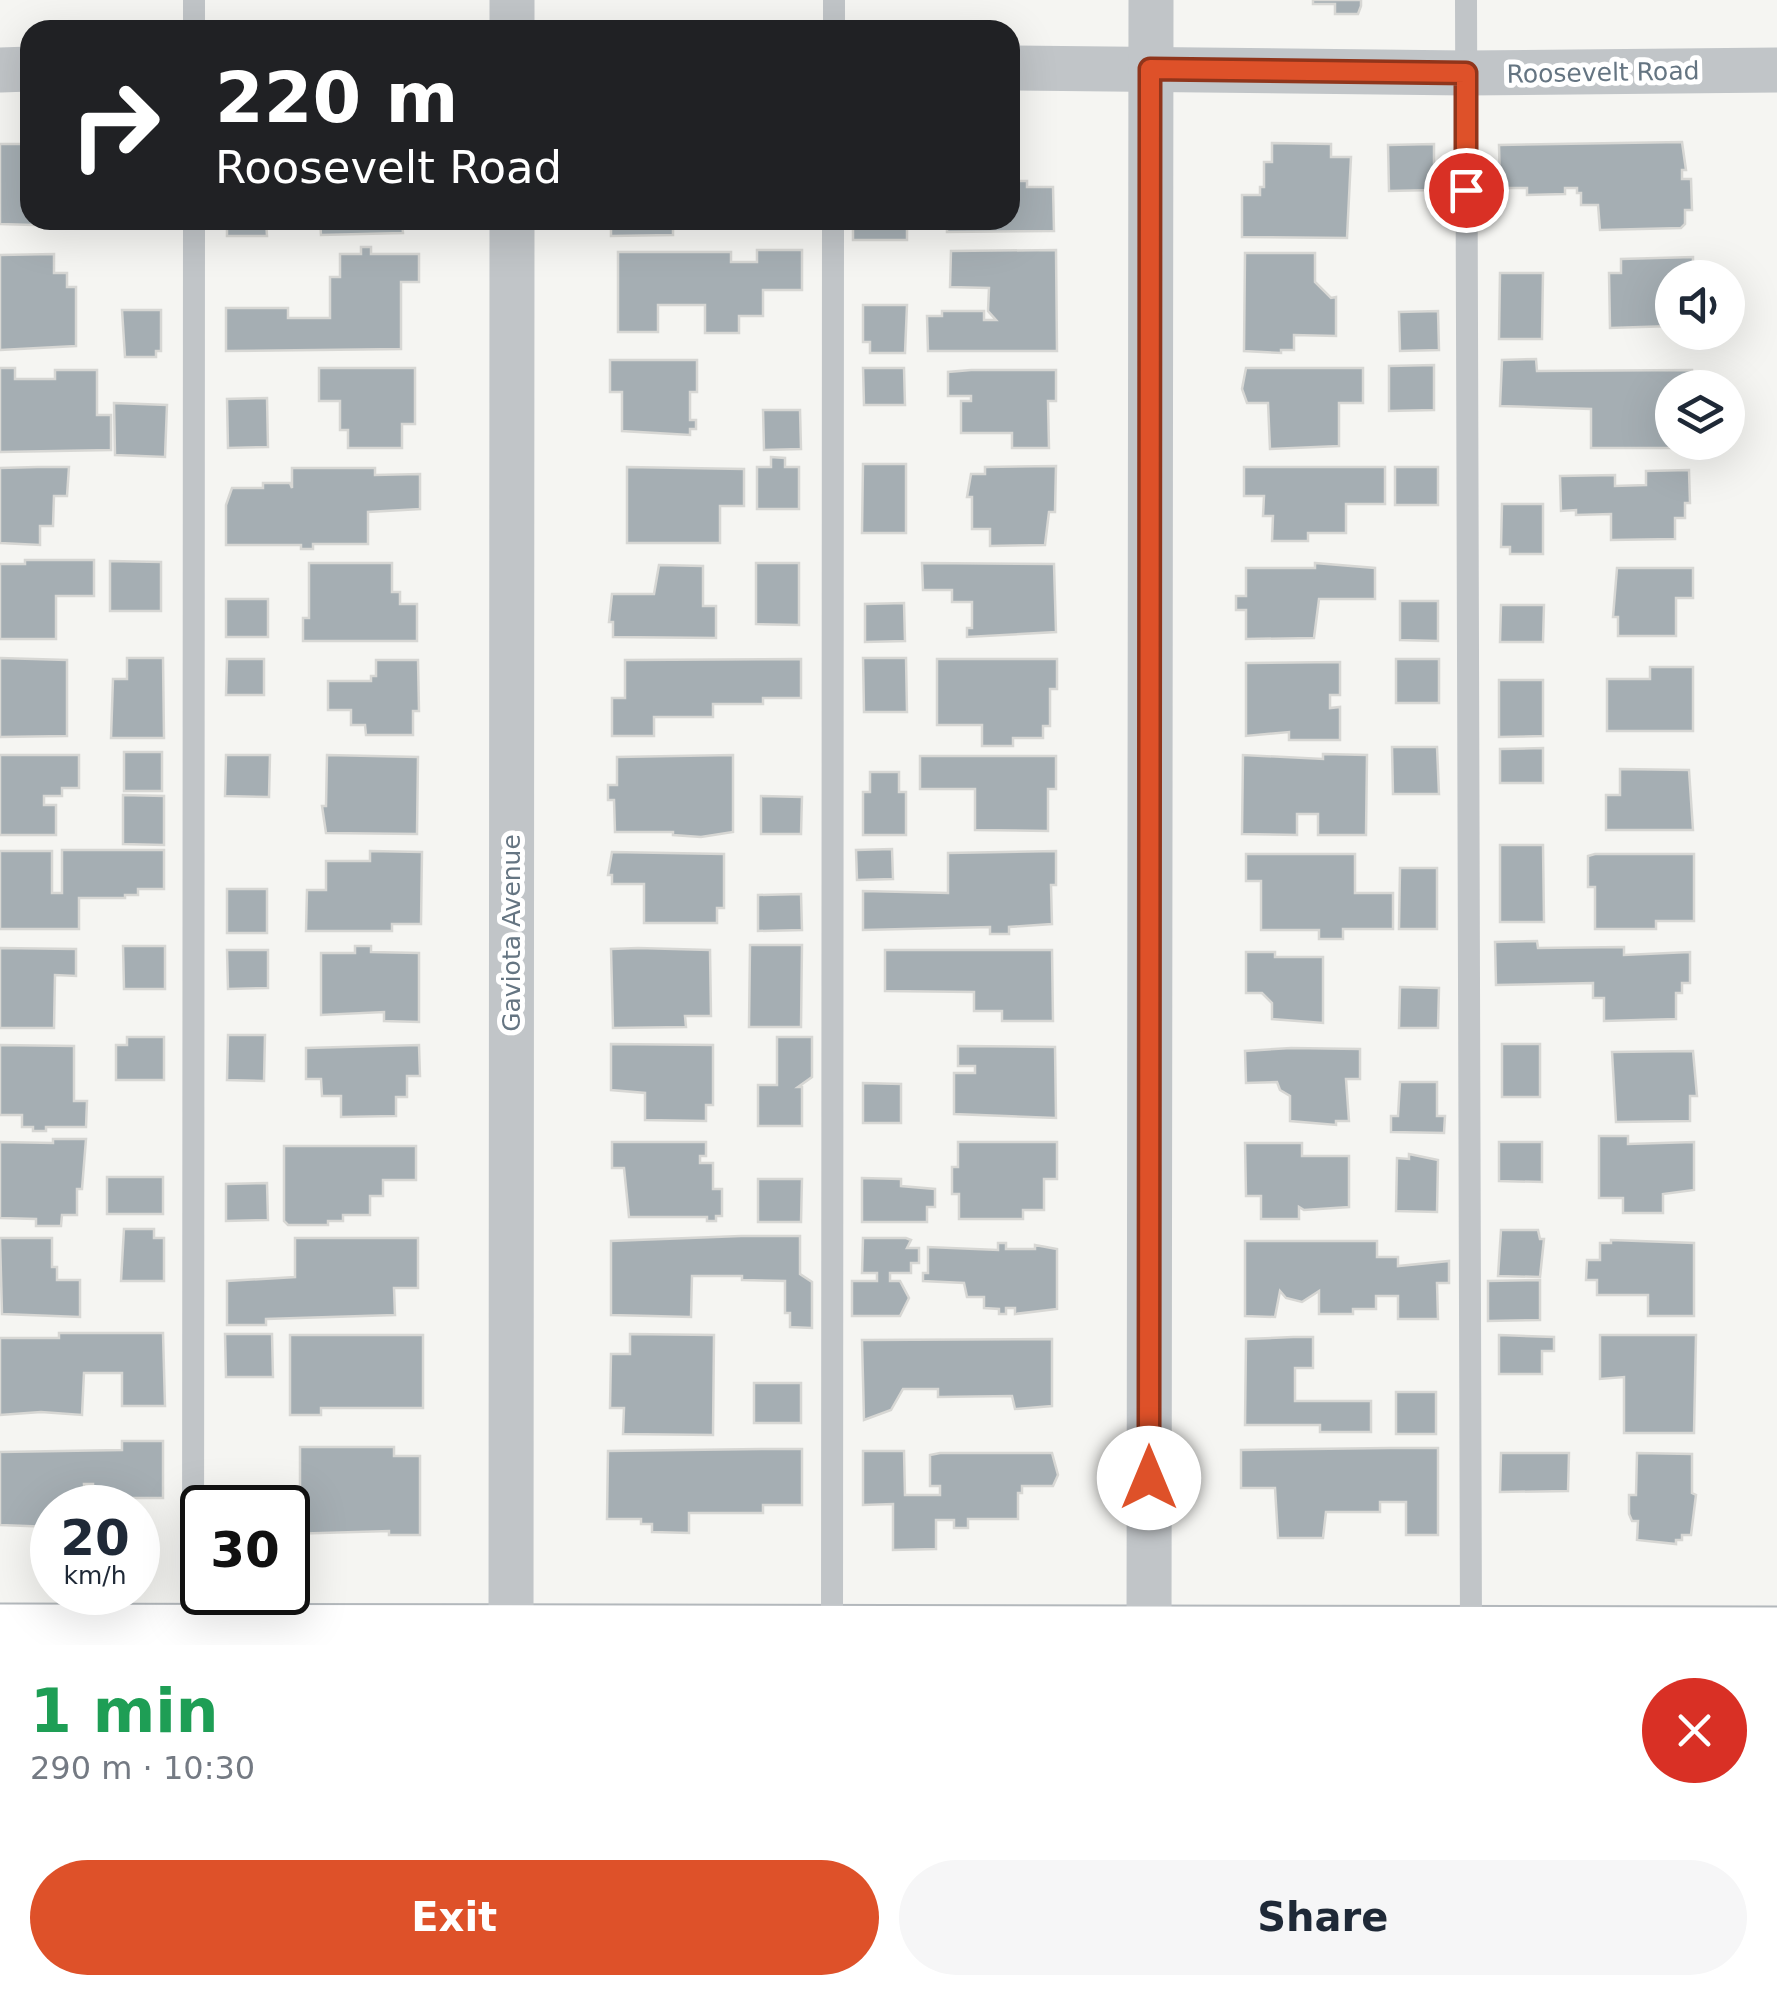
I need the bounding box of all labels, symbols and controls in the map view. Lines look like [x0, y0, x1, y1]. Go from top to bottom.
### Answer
street label: Roosevelt Road [1506, 56, 1700, 89]
text: 220 m [215, 57, 458, 139]
icon: right [50, 60, 180, 190]
text: Roosevelt Road [215, 141, 562, 194]
pin [1424, 148, 1509, 233]
icon: arrive [1439, 163, 1494, 218]
map controls [1655, 260, 1745, 460]
button: sound [1655, 260, 1745, 350]
button: layers [1655, 370, 1745, 460]
street label: Gaviota Avenue [497, 834, 526, 1032]
position arrow [1097, 1426, 1201, 1530]
speed limit sign: 30 [180, 1485, 310, 1615]
text: 20 [60, 1509, 130, 1567]
text: km/h [63, 1561, 127, 1590]
text: 1 min [30, 1676, 218, 1746]
button: close [1642, 1678, 1747, 1783]
text: 290 m · 10:30 [30, 1749, 255, 1787]
button: Exit [30, 1860, 879, 1975]
button: Share [899, 1860, 1747, 1975]

